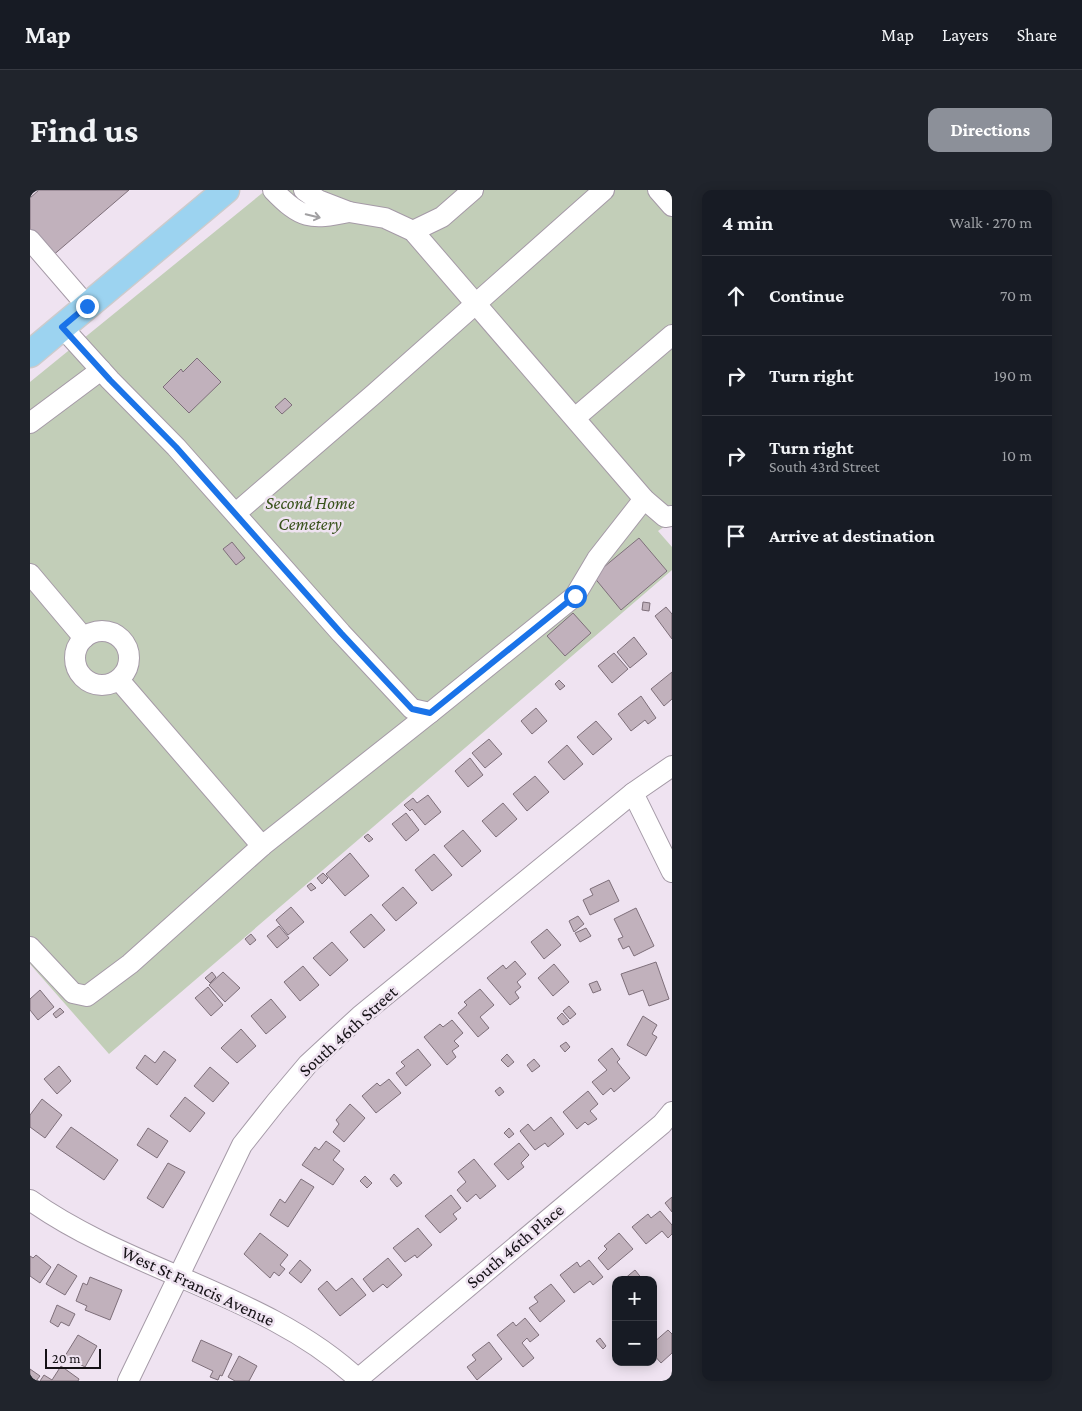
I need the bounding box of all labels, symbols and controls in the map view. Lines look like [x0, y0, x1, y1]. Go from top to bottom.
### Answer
text: Map [25, 21, 71, 48]
text: Map [881, 25, 914, 45]
text: Layers [942, 25, 989, 45]
text: Share [1017, 25, 1057, 45]
button: Directions [928, 108, 1052, 152]
text: Find us [30, 111, 138, 150]
text: 4 min [722, 211, 773, 235]
one-way arrow [304, 212, 320, 221]
text: Walk · 270 m [950, 214, 1032, 231]
icon: ahead [722, 282, 750, 310]
text: Continue [769, 285, 844, 306]
text: 70 m [1000, 287, 1032, 304]
route end [76, 295, 99, 318]
icon: right [722, 362, 750, 390]
text: Turn right [769, 365, 854, 386]
text: 190 m [994, 367, 1032, 384]
text: Turn right [769, 437, 854, 458]
icon: right [722, 442, 750, 470]
text: 10 m [1002, 447, 1032, 464]
text: South 43rd Street [769, 458, 880, 475]
park label: Second Home Cemetery [265, 493, 355, 534]
icon: arrive [722, 522, 750, 550]
text: Arrive at destination [769, 525, 935, 546]
route start [564, 585, 587, 608]
street label: South 46th Street [295, 981, 402, 1080]
street label: South 46th Place [462, 1200, 568, 1292]
street label: West St Francis Avenue [118, 1242, 278, 1330]
map controls [612, 1276, 657, 1366]
button: + [612, 1276, 657, 1321]
button: − [612, 1321, 657, 1366]
scale bar [45, 1346, 101, 1369]
text: 20 m [52, 1350, 80, 1366]

